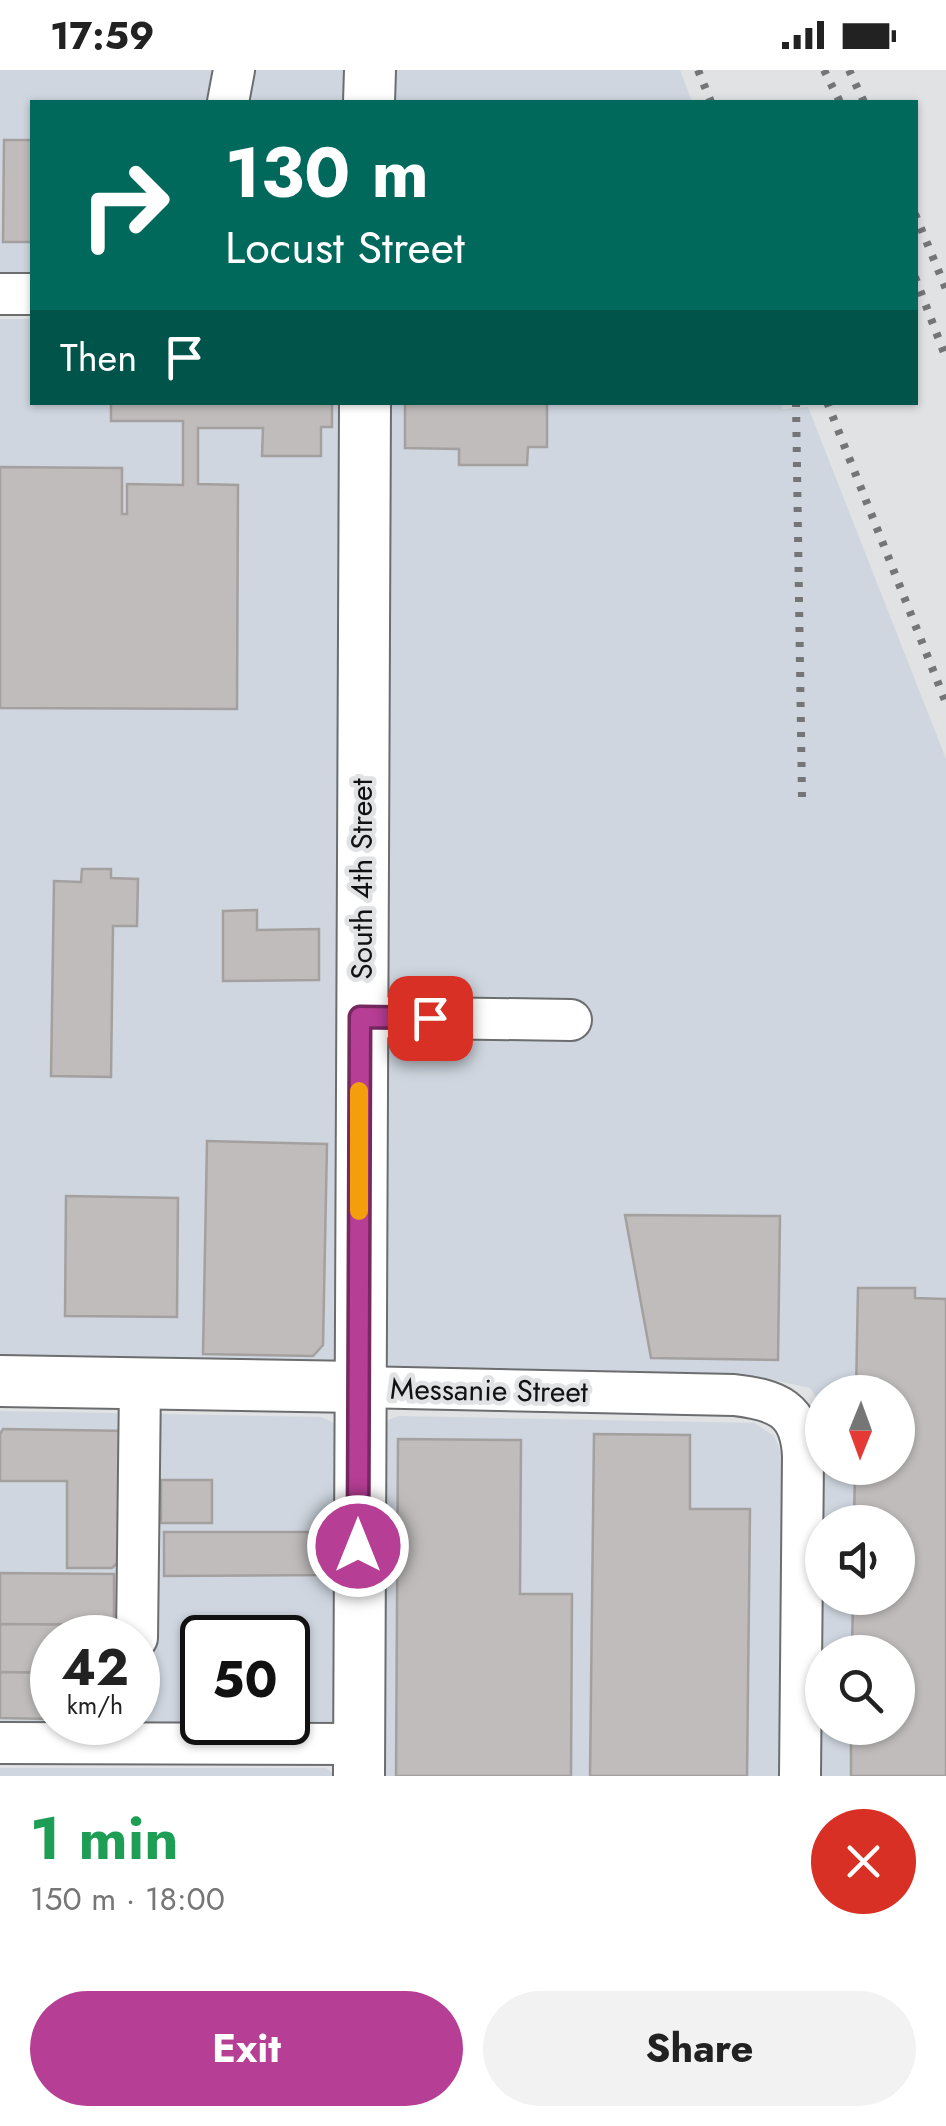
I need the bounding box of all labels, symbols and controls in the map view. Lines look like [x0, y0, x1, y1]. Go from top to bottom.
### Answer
text: 17:59 [50, 8, 154, 63]
text: 130 m [225, 122, 429, 223]
icon: right [60, 140, 190, 270]
text: Locust Street [225, 215, 465, 280]
text: Then [60, 330, 137, 385]
icon: arrive [157, 330, 212, 385]
street label: South 4th Street [340, 777, 383, 980]
pin [388, 976, 473, 1061]
icon: arrive [403, 991, 458, 1046]
street label: Messanie Street [390, 1367, 589, 1413]
north arrow [805, 1375, 915, 1485]
map controls [805, 1375, 915, 1745]
position arrow [306, 1494, 410, 1598]
button: sound [805, 1505, 915, 1615]
speed limit sign: 50 [180, 1615, 310, 1745]
text: 42 [61, 1631, 129, 1704]
button: search [805, 1635, 915, 1745]
text: km/h [67, 1687, 123, 1723]
text: 1 min [30, 1795, 179, 1882]
button: close [811, 1809, 916, 1914]
text: 150 m · 18:00 [30, 1876, 225, 1922]
button: Exit [30, 1991, 463, 2106]
button: Share [483, 1991, 916, 2106]

